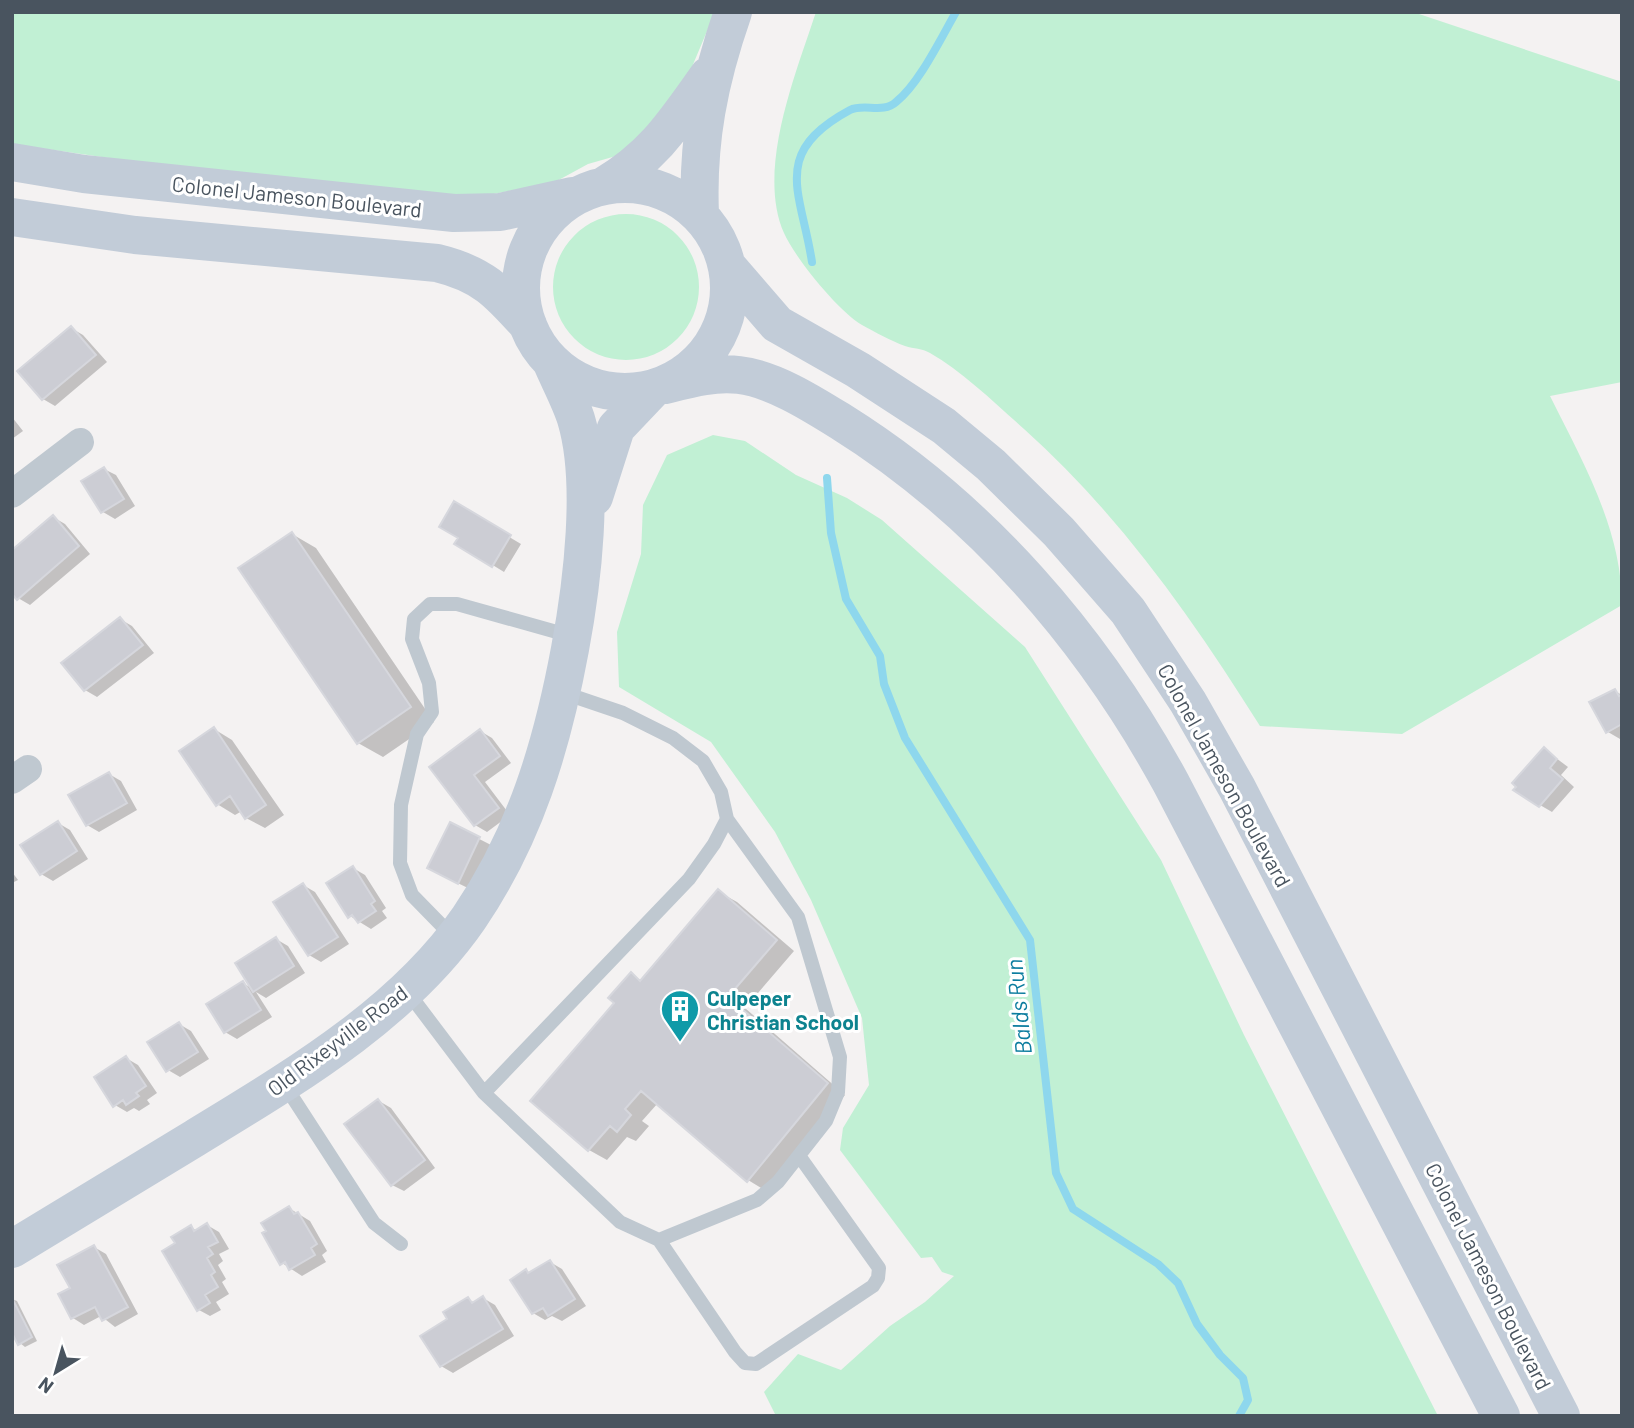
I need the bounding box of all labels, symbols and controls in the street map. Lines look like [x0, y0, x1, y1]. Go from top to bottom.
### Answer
street label: Colonel Jameson Boulevard [171, 170, 423, 222]
street label: Colonel Jameson Boulevard [1153, 659, 1297, 891]
water label: Balds Run [999, 958, 1037, 1056]
street label: Old Rixeyville Road [262, 979, 412, 1101]
place label: Culpeper Christian School [707, 985, 859, 1034]
building icon: Culpeper Christian School [659, 988, 701, 1043]
street label: Colonel Jameson Boulevard [1421, 1158, 1557, 1394]
north arrow [21, 1337, 91, 1407]
text: N [33, 1373, 57, 1399]

